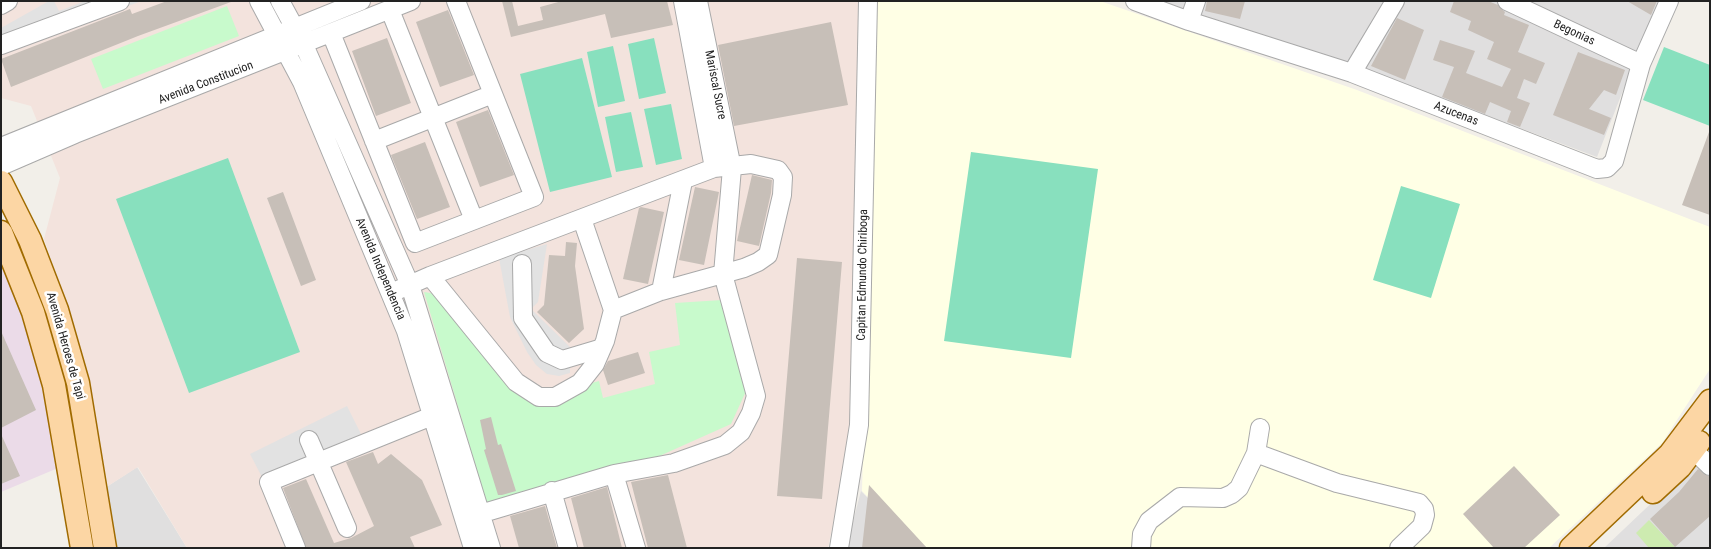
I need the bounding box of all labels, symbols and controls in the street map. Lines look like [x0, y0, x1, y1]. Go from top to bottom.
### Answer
street label: Begonias [1551, 17, 1597, 49]
street label: Mariscal Sucre [701, 49, 729, 121]
street label: Avenida Constitucion [157, 58, 255, 108]
street label: Azucenas [1432, 99, 1480, 129]
street label: Capitan Edmundo Chiriboga [855, 209, 871, 341]
street label: Avenida Independencia [352, 216, 408, 322]
street label: Avenida Heroes de Tapi [43, 291, 87, 401]

